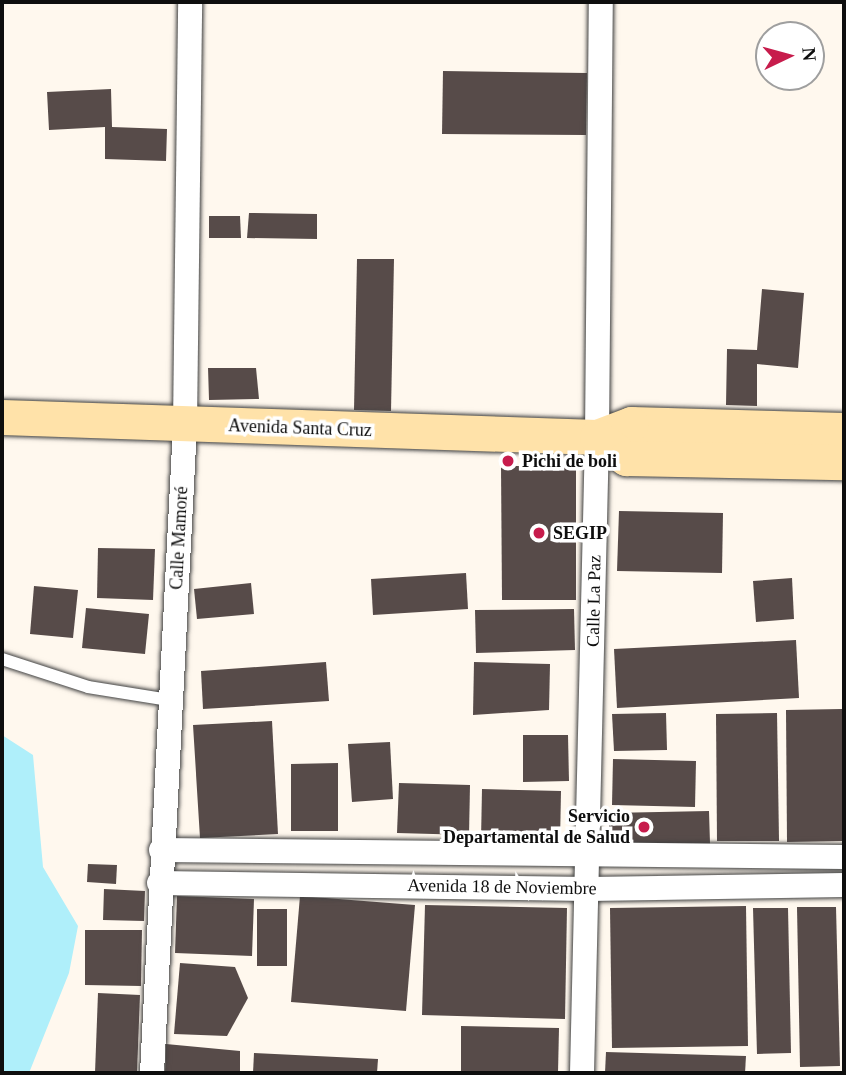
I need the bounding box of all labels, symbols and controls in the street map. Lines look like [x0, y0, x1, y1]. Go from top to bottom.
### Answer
north arrow [755, 21, 825, 91]
text: N [798, 47, 820, 62]
street label: Avenida Santa Cruz [228, 415, 372, 441]
place label: Pichi de boli [522, 450, 617, 472]
marker: Pichi de boli [500, 453, 516, 469]
street label: Calle Mamoré [166, 486, 192, 590]
place label: SEGIP [553, 522, 607, 544]
marker: SEGIP [531, 525, 547, 541]
street label: Calle La Paz [582, 555, 606, 647]
place label: Servicio Departamental de Salud [443, 806, 630, 848]
marker: Servicio Departamental de Salud [636, 819, 652, 835]
street label: Avenida 18 de Noviembre [407, 875, 597, 899]

